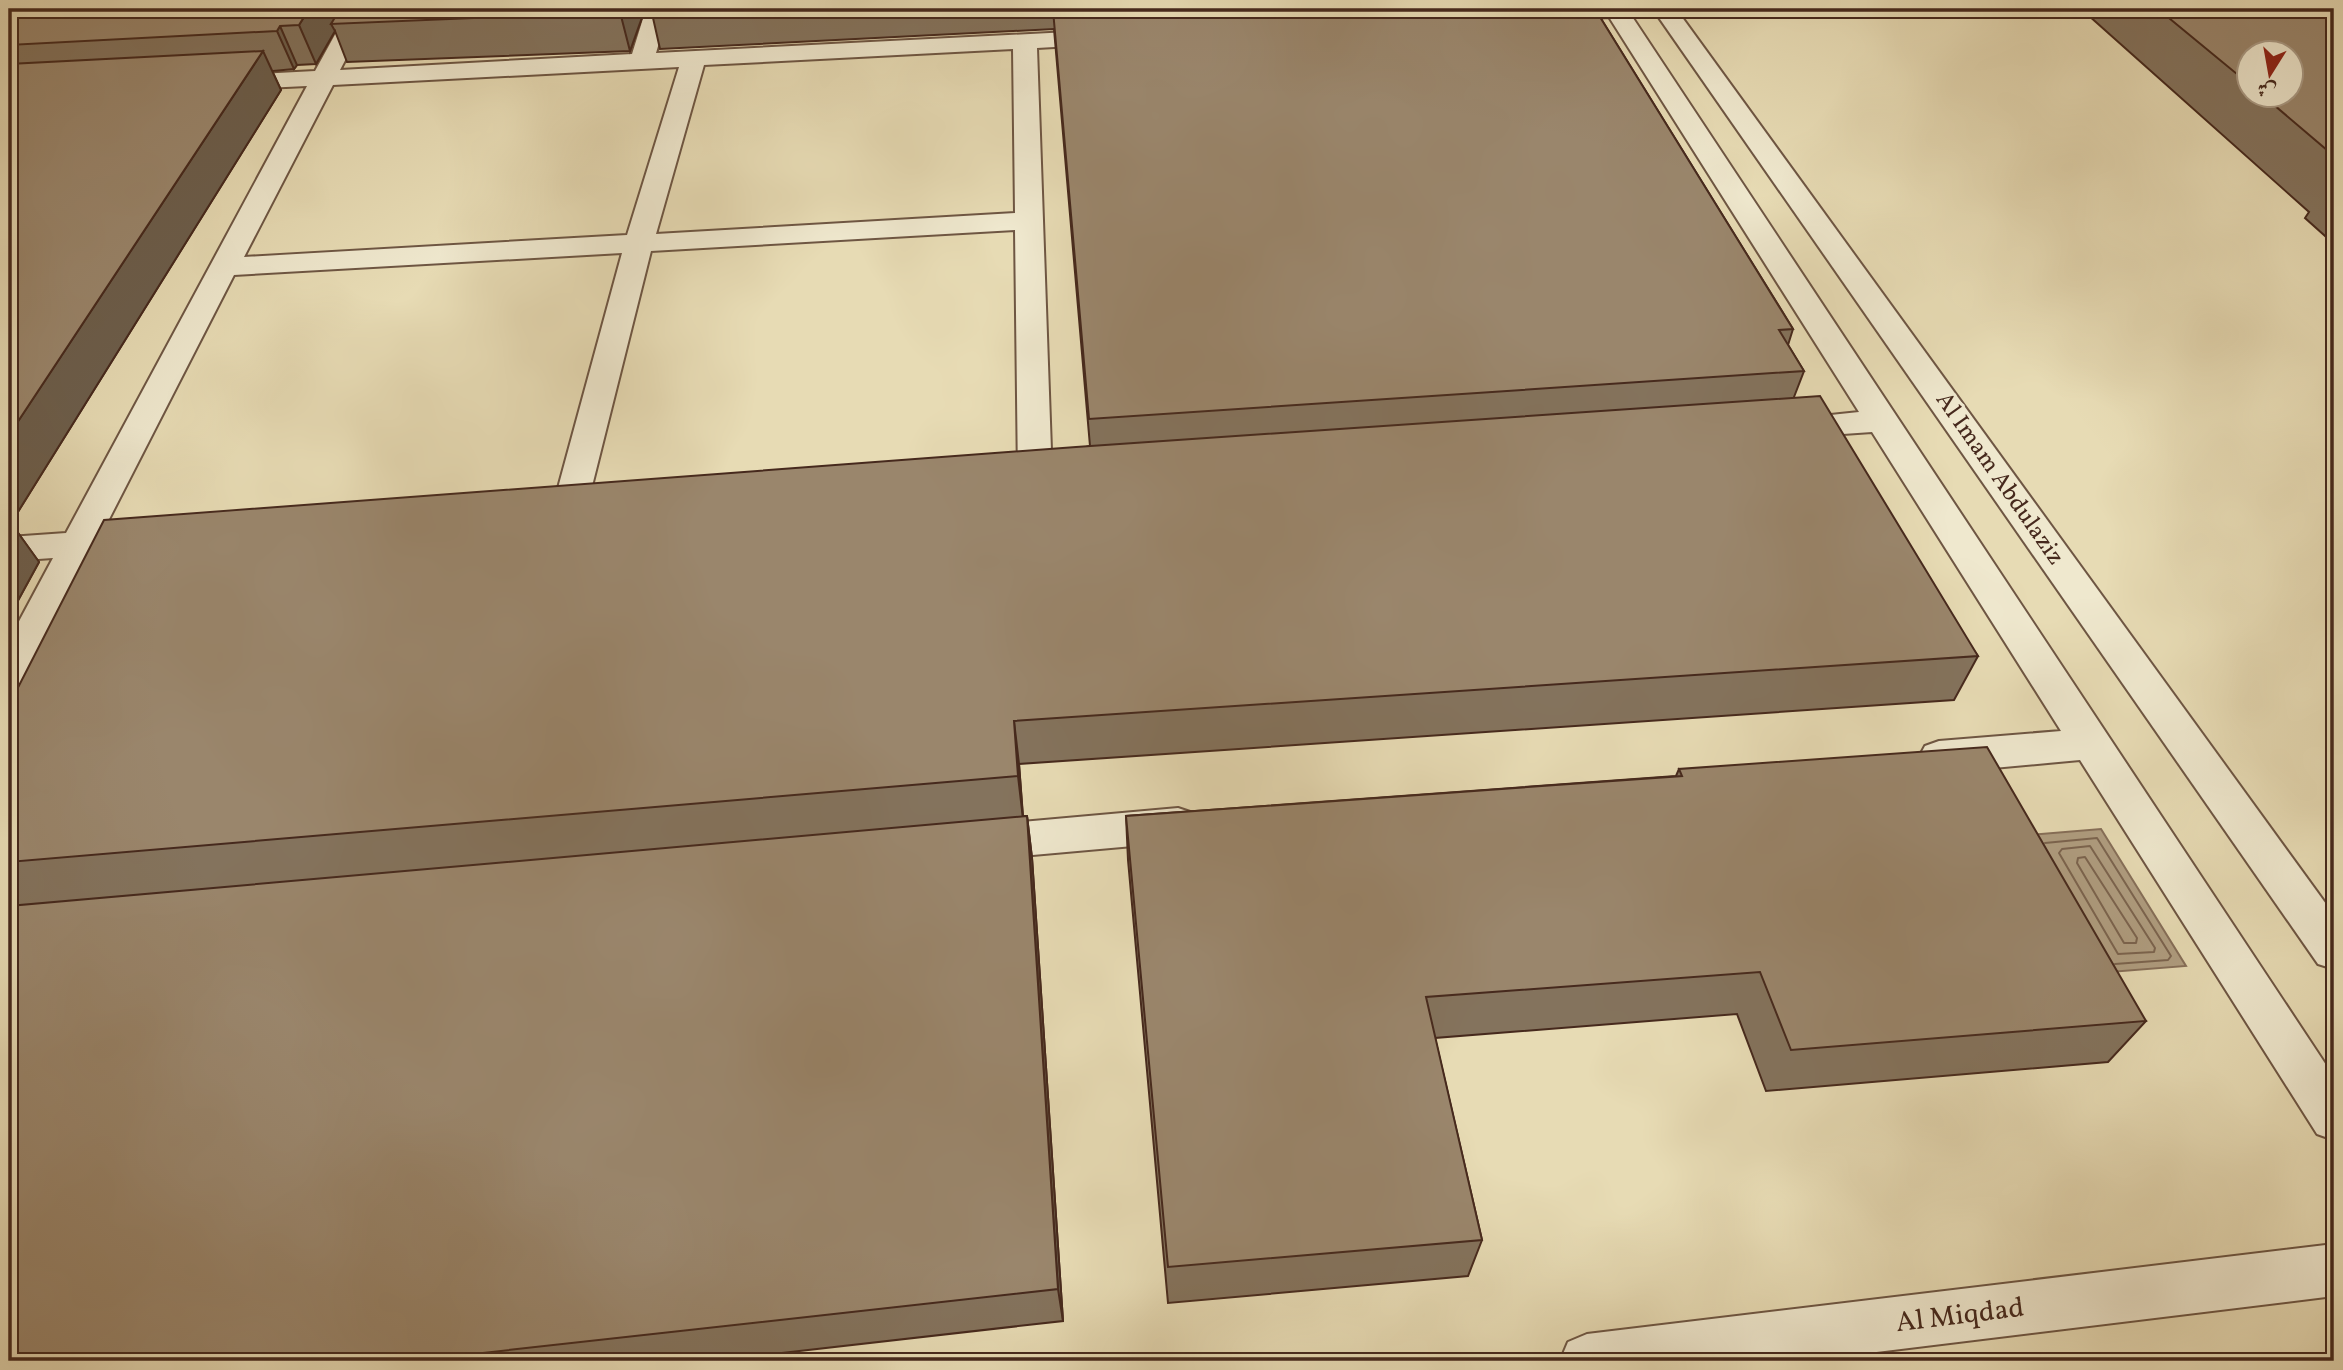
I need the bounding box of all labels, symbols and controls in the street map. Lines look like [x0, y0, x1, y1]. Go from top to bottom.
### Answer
north arrow [2234, 38, 2304, 108]
text: ش [2255, 74, 2279, 103]
street label: Al Imam Abdulaziz [1927, 386, 2071, 572]
street label: Al Miqdad [1894, 1289, 2026, 1343]

